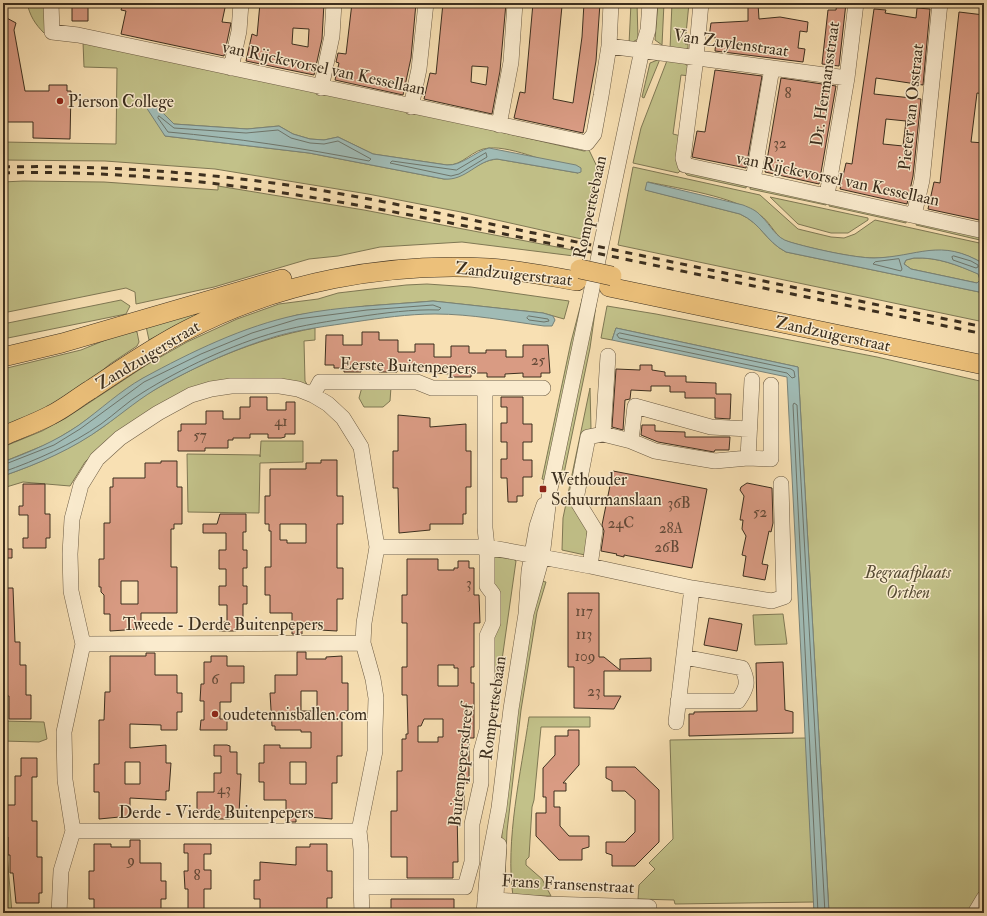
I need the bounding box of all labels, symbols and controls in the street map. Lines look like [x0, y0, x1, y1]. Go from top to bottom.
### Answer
street label: Dr. Hermansstraat [806, 20, 844, 148]
street label: Van Zuylenstraat [672, 25, 790, 63]
street label: van Rijckevorsel van Kessellaan [220, 36, 428, 100]
street label: Pieter van Osstraat [894, 42, 928, 171]
house number: 8 [784, 84, 792, 103]
place label: Pierson College [68, 91, 174, 112]
marker: Pierson College [55, 96, 65, 106]
house number: 32 [773, 134, 787, 153]
street label: van Rijckevorsel van Kessellaan [734, 147, 942, 211]
street label: Rompertsebaan [569, 153, 612, 261]
street label: Zandzuigerstraat [455, 257, 574, 291]
street label: Zandzuigerstraat [773, 312, 893, 357]
street label: Zandzuigerstraat [92, 316, 204, 394]
house number: 25 [531, 351, 545, 370]
street label: Eerste Buitenpepers [339, 353, 477, 380]
house number: 41 [274, 412, 288, 431]
house number: 57 [193, 426, 207, 445]
place label: Wethouder Schuurmanslaan [550, 469, 662, 510]
marker: Wethouder Schuurmanslaan [538, 484, 548, 494]
house number: 36B [667, 494, 691, 513]
house number: 52 [753, 503, 767, 522]
house number: 24C [608, 514, 634, 533]
house number: 28A [659, 519, 684, 538]
house number: 26B [655, 538, 680, 557]
park label: Begraafplaats Orthen [864, 562, 952, 603]
house number: 3 [466, 574, 472, 593]
house number: 117 [575, 602, 593, 621]
street label: Tweede - Derde Buitenpepers [123, 614, 323, 636]
house number: 113 [576, 625, 592, 644]
house number: 109 [575, 647, 595, 666]
street label: Rompertsebaan [475, 654, 512, 762]
house number: 6 [211, 670, 220, 689]
house number: 23 [587, 682, 601, 701]
street label: Buitenpepersdreef [444, 700, 479, 828]
place label: oudetennisballen.com [223, 704, 367, 725]
marker: oudetennisballen.com [210, 709, 220, 719]
house number: 43 [217, 780, 231, 799]
street label: Derde - Vierde Buitenpepers [118, 802, 314, 824]
house number: 9 [126, 851, 135, 870]
house number: 8 [193, 866, 201, 885]
street label: Frans Fransenstraat [501, 870, 635, 898]

